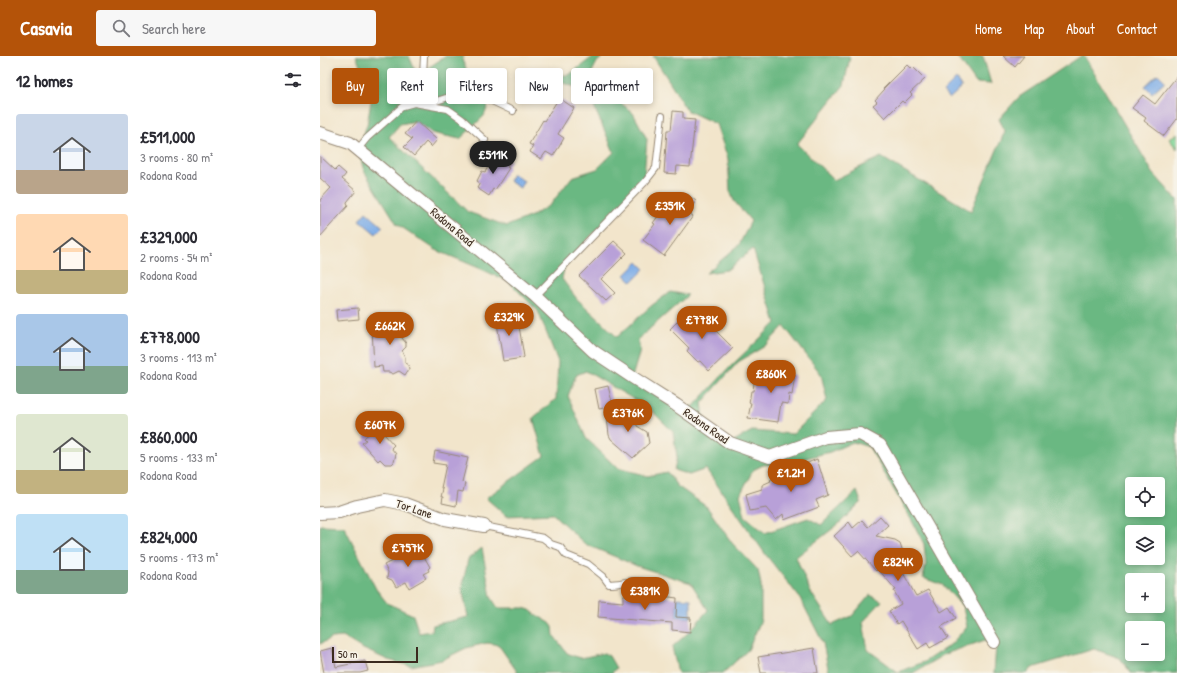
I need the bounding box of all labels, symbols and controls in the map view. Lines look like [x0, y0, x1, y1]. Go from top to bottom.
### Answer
search box [96, 10, 376, 46]
text: Casavia [20, 15, 72, 41]
icon: search [110, 17, 132, 39]
text: Search here [142, 18, 206, 39]
text: Home [975, 19, 1002, 38]
text: Map [1024, 19, 1044, 38]
text: About [1066, 19, 1095, 38]
text: Contact [1117, 19, 1157, 38]
chip: Buy [332, 68, 379, 104]
chip: Rent [387, 68, 438, 104]
chip: Filters [446, 68, 507, 104]
chip: New [515, 68, 563, 104]
chip: Apartment [571, 68, 653, 104]
text: 12 homes [16, 69, 73, 92]
icon: filters [282, 69, 304, 91]
text: £511,000 [140, 125, 195, 148]
icon: home [48, 130, 96, 178]
pin: £511K [465, 141, 521, 175]
text: £511K [479, 145, 507, 163]
text: 3 rooms · 80 m² [140, 148, 213, 166]
text: Rodona Road [140, 166, 197, 184]
pin: £351K [642, 192, 698, 226]
text: £351K [655, 196, 685, 214]
street label: Rodona Road [427, 203, 478, 250]
text: £329,000 [140, 225, 197, 248]
icon: home [48, 230, 96, 278]
text: 2 rooms · 54 m² [140, 248, 212, 266]
text: Rodona Road [140, 266, 197, 284]
pin: £329K [481, 303, 537, 337]
pin: £778K [674, 306, 730, 340]
text: £329K [494, 307, 524, 325]
text: £778K [686, 310, 718, 328]
pin: £662K [362, 312, 418, 346]
text: £662K [375, 316, 405, 334]
text: £778,000 [140, 325, 200, 348]
icon: home [48, 330, 96, 378]
text: 3 rooms · 113 m² [140, 348, 217, 366]
pin: £860K [743, 360, 799, 394]
text: £860K [756, 364, 786, 382]
text: Rodona Road [140, 366, 197, 384]
pin: £376K [600, 399, 656, 433]
text: £376K [612, 403, 644, 421]
street label: Rodona Road [680, 404, 733, 448]
pin: £607K [352, 411, 408, 445]
text: £607K [364, 415, 396, 433]
text: £860,000 [140, 425, 197, 448]
icon: home [48, 430, 96, 478]
text: 5 rooms · 133 m² [140, 448, 218, 466]
pin: £1.2M [763, 459, 819, 493]
text: £1.2M [777, 463, 805, 481]
text: Rodona Road [140, 466, 197, 484]
map controls [1125, 477, 1165, 661]
button: locate [1125, 477, 1165, 517]
street label: Tor Lane [394, 495, 435, 522]
text: £824,000 [140, 525, 197, 548]
button: layers [1125, 525, 1165, 565]
icon: home [48, 530, 96, 578]
pin: £757K [380, 534, 436, 568]
text: £757K [392, 538, 424, 556]
text: 5 rooms · 173 m² [140, 548, 218, 566]
pin: £824K [870, 548, 926, 582]
text: £824K [883, 552, 913, 570]
text: Rodona Road [140, 566, 197, 584]
button: + [1125, 573, 1165, 613]
pin: £381K [617, 577, 673, 611]
text: £381K [630, 581, 660, 599]
button: − [1125, 621, 1165, 661]
scale bar [332, 645, 418, 664]
text: 50 m [338, 647, 358, 661]

